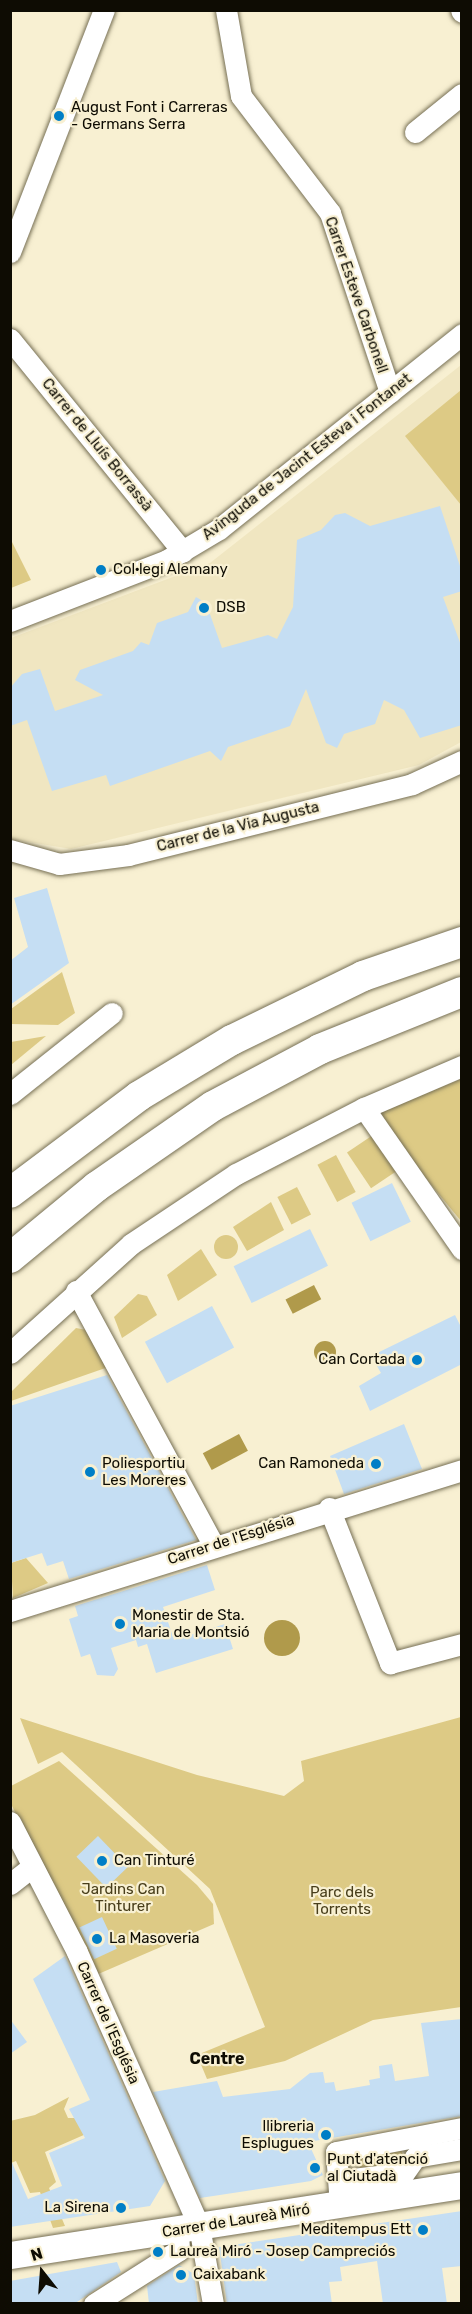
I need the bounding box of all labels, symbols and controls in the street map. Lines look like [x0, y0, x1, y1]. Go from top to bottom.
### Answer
place label: August Font i Carreras - Germans Serra [71, 98, 228, 133]
marker: August Font i Carreras - Germans Serra [52, 109, 66, 123]
street label: Carrer Esteve Carbonell [321, 214, 391, 376]
street label: Avinguda de Jacint Esteva i Fontanet [199, 370, 415, 544]
street label: Carrer de Lluís Borrassà [38, 375, 156, 515]
place label: Col·legi Alemany [113, 561, 228, 579]
marker: Col·legi Alemany [94, 563, 108, 577]
place label: DSB [216, 599, 246, 617]
marker: DSB [197, 601, 211, 615]
street label: Carrer de la Via Augusta [154, 798, 322, 856]
place label: Can Cortada [318, 1351, 405, 1369]
marker: Can Cortada [410, 1353, 424, 1367]
place label: Poliesportiu Les Moreres [102, 1454, 186, 1489]
place label: Can Ramoneda [258, 1455, 364, 1473]
marker: Can Ramoneda [369, 1457, 383, 1471]
marker: Poliesportiu Les Moreres [83, 1465, 97, 1479]
street label: Carrer de l'Església [165, 1511, 297, 1569]
place label: Monestir de Sta. Maria de Montsió [132, 1606, 250, 1641]
marker: Monestir de Sta. Maria de Montsió [113, 1617, 127, 1631]
place label: Can Tinturé [114, 1852, 195, 1870]
marker: Can Tinturé [95, 1854, 109, 1868]
park label: Jardins Can Tinturer [81, 1880, 165, 1915]
park label: Parc dels Torrents [310, 1883, 374, 1918]
place label: La Masoveria [109, 1930, 200, 1948]
marker: La Masoveria [90, 1932, 104, 1946]
street label: Carrer de l'Església [73, 1959, 143, 2087]
district label: Centre [189, 2049, 245, 2069]
place label: llibreria Esplugues [242, 2117, 314, 2152]
marker: llibreria Esplugues [319, 2128, 333, 2142]
place label: Punt d'atenció al Ciutadà [327, 2150, 428, 2185]
marker: Punt d'atenció al Ciutadà [308, 2161, 322, 2175]
place label: La Sirena [44, 2199, 109, 2217]
street label: Carrer de Laureà Miró [161, 2200, 311, 2242]
marker: La Sirena [114, 2201, 128, 2215]
place label: Meditempus Ett [301, 2221, 411, 2239]
marker: Meditempus Ett [416, 2223, 430, 2237]
north arrow [12, 2242, 72, 2302]
place label: Laureà Miró - Josep Campreciós [170, 2243, 395, 2261]
text: N [28, 2244, 45, 2265]
marker: Laureà Miró - Josep Campreciós [151, 2245, 165, 2259]
place label: Caixabank [193, 2266, 265, 2284]
marker: Caixabank [174, 2268, 188, 2282]

